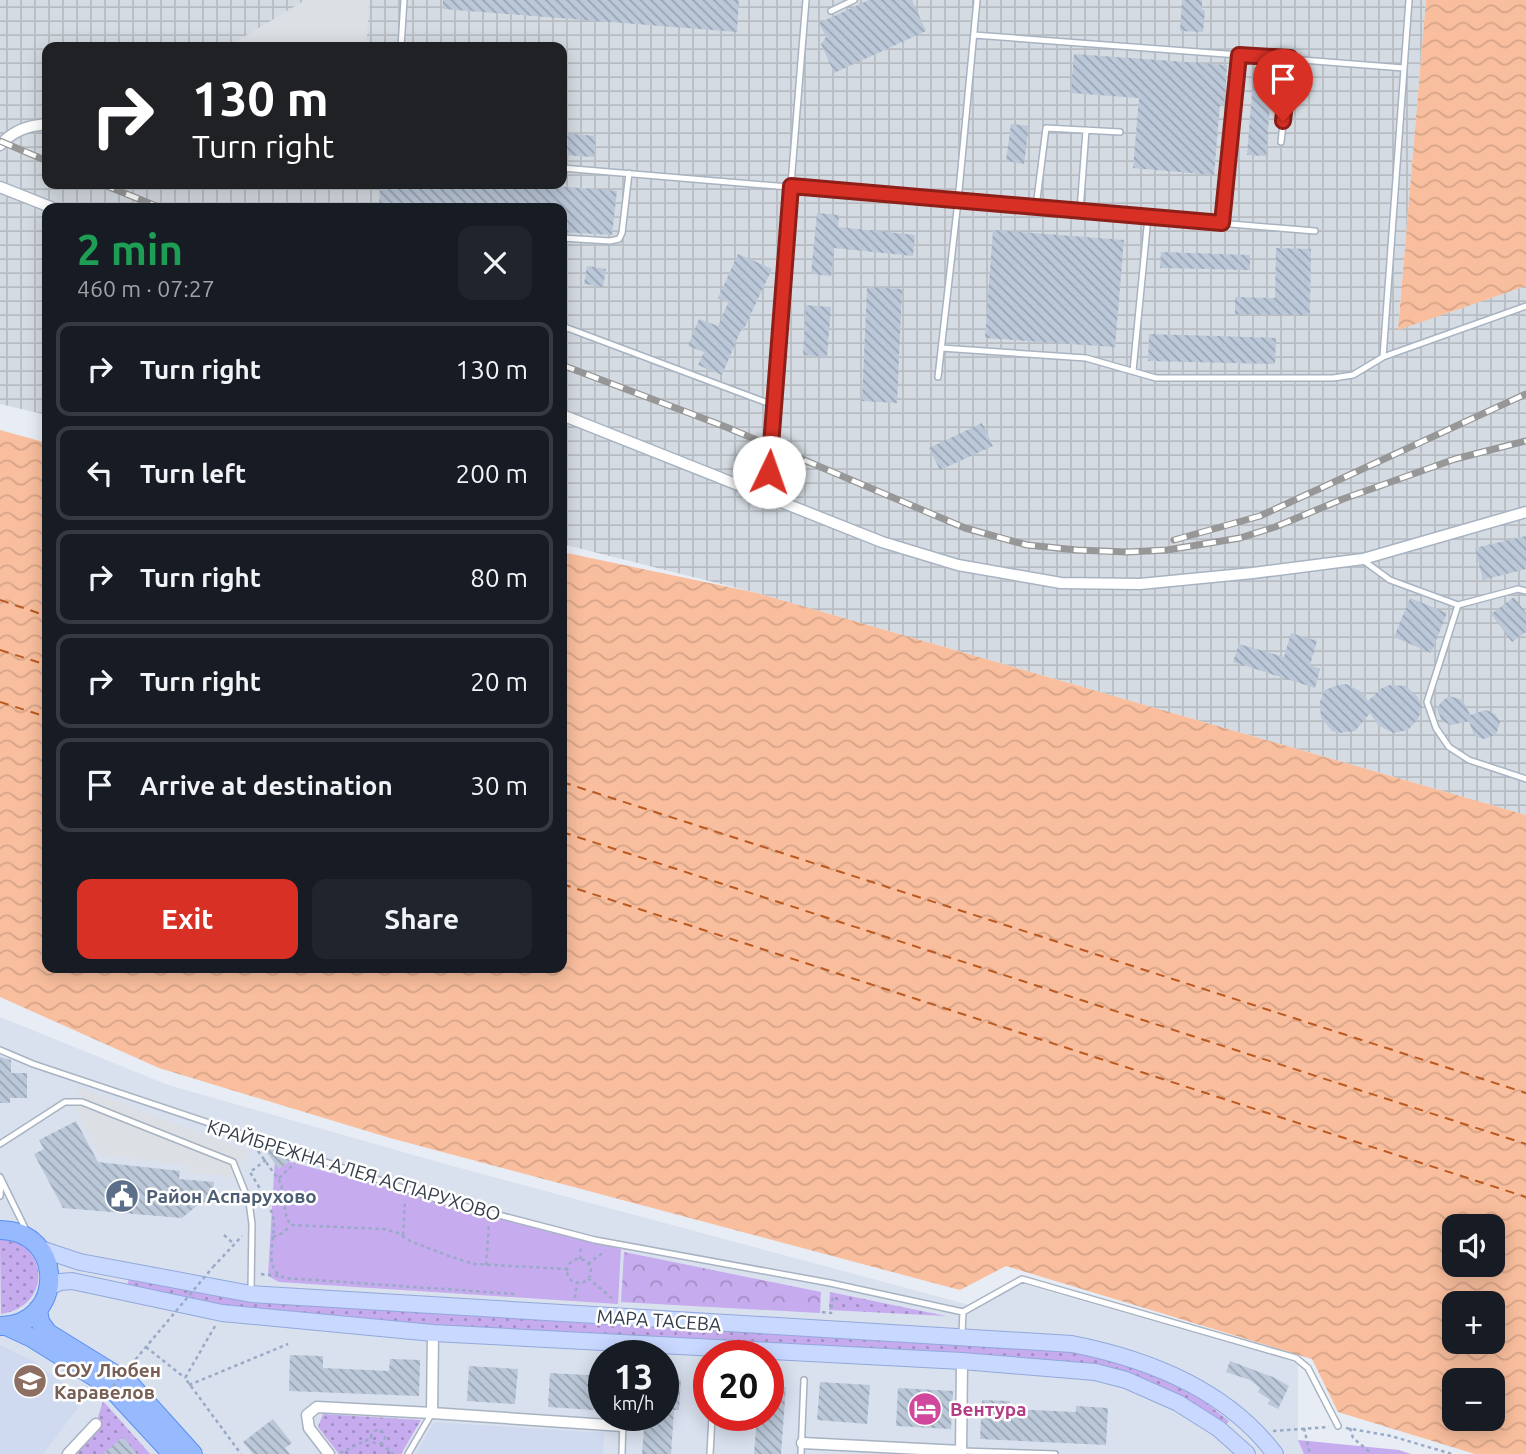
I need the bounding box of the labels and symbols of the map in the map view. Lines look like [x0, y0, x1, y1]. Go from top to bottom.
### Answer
pin [1253, 49, 1313, 121]
position arrow [732, 435, 806, 509]
street label: КРАЙБРЕЖНА АЛЕЯ АСПАРУХОВО [205, 1115, 503, 1225]
public building icon: Район Аспарухово [103, 1177, 141, 1215]
place label: Район Аспарухово [146, 1185, 317, 1207]
street label: МАРА ТАСЕВА [596, 1305, 723, 1335]
speed limit sign: 20 [693, 1340, 784, 1431]
place label: СОУ Любен Каравелов [54, 1359, 161, 1403]
school or university icon: СОУ Любен Каравелов [11, 1362, 49, 1400]
hotel icon: Вентура [906, 1390, 944, 1428]
place label: Вентура [950, 1398, 1027, 1420]

